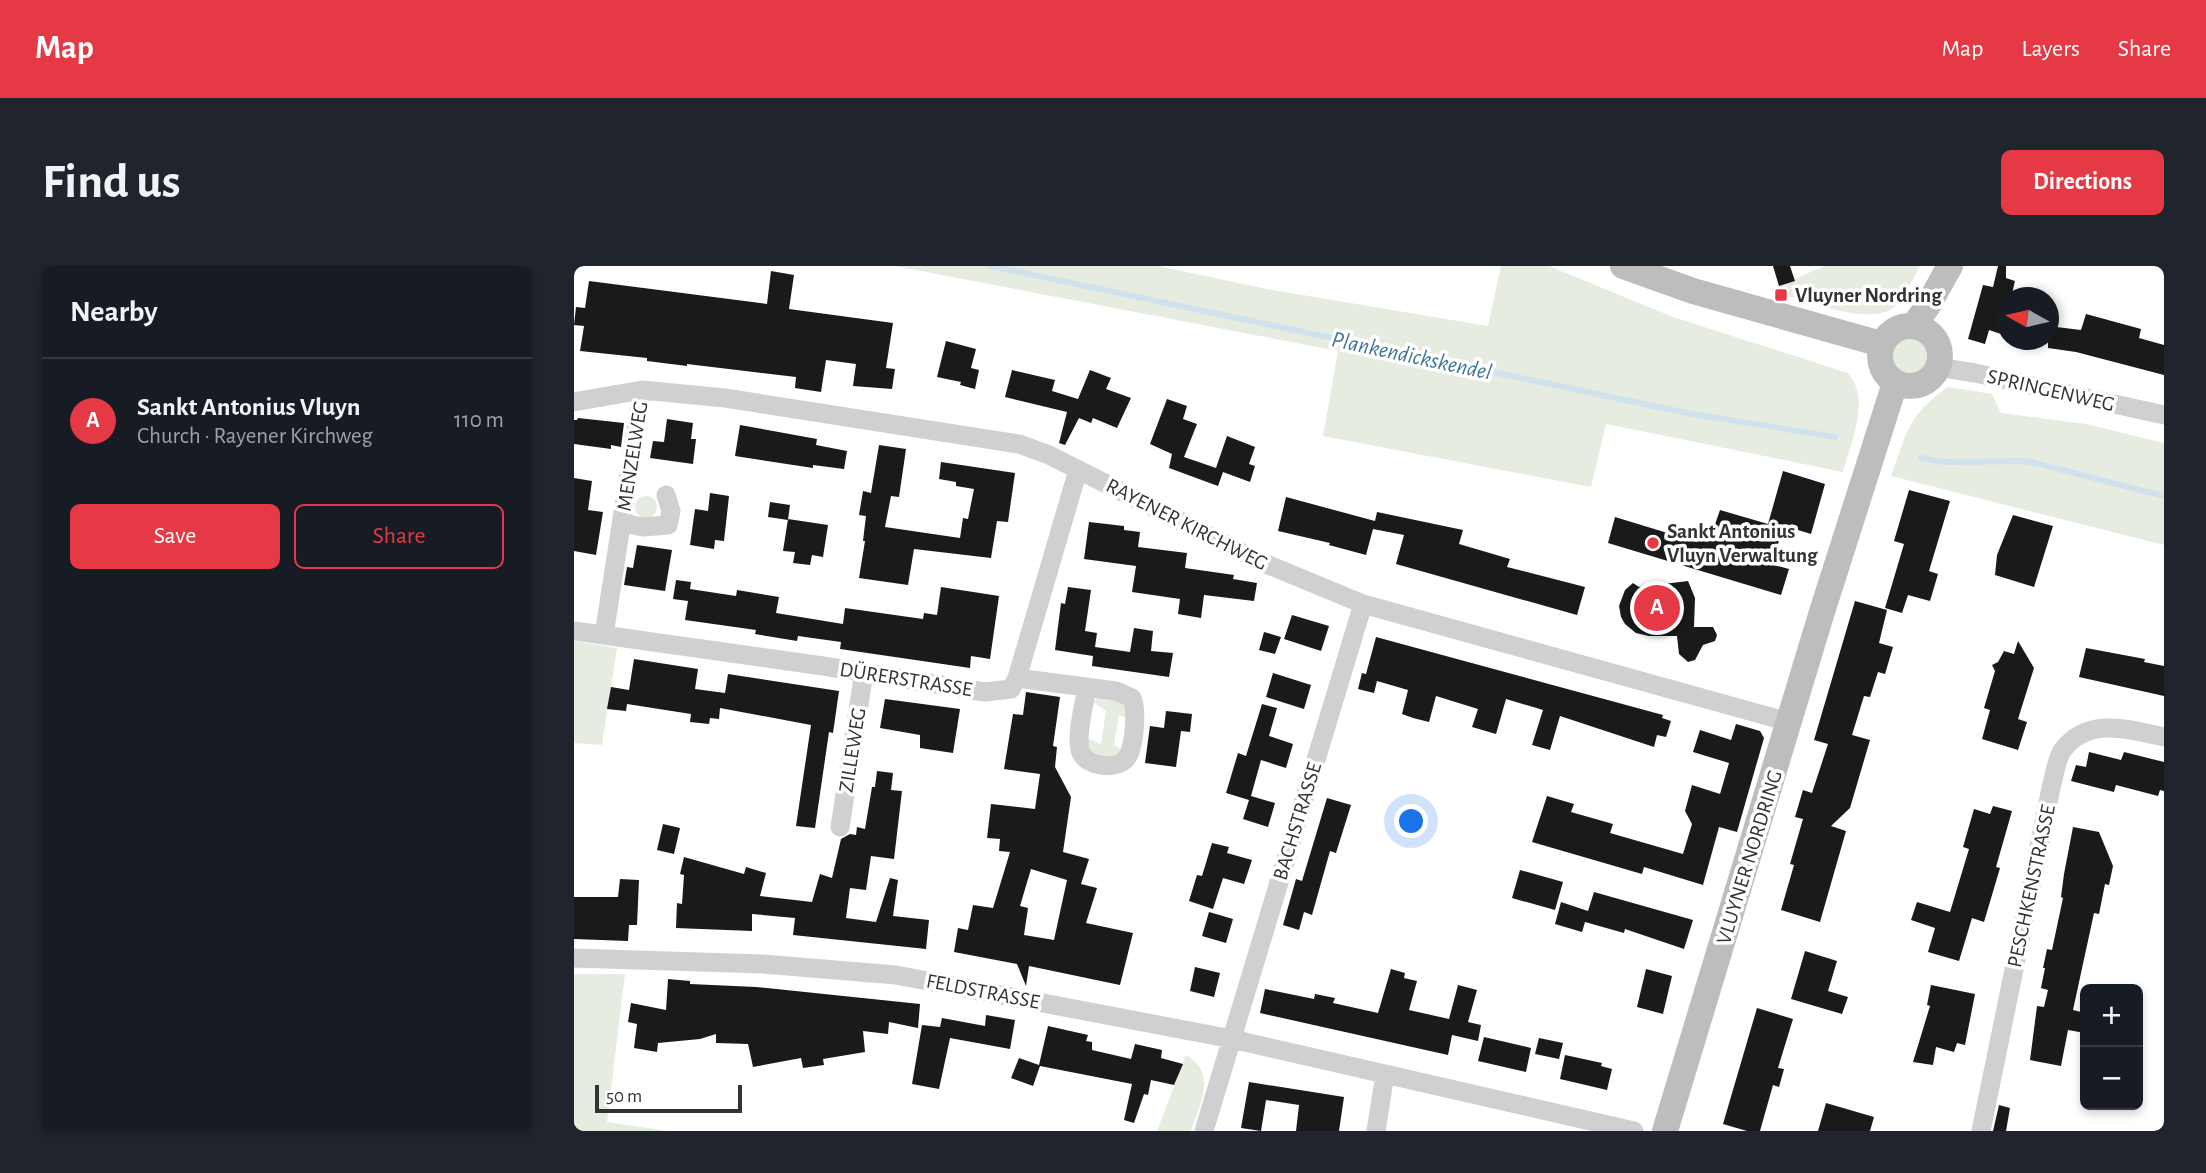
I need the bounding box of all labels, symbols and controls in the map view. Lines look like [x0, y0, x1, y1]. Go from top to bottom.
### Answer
text: Map [35, 32, 94, 65]
text: Map [1941, 37, 1983, 61]
text: Layers [2021, 37, 2080, 61]
text: Share [2118, 37, 2171, 61]
button: Directions [2001, 150, 2164, 215]
text: Find us [42, 158, 181, 207]
place label: Vluyner Nordring [1795, 285, 1942, 306]
marker: Vluyner Nordring [1773, 287, 1789, 303]
north arrow [1996, 287, 2059, 350]
text: Nearby [70, 297, 158, 327]
water label: Plankendickskendel [1330, 328, 1494, 385]
street label: SPRINGENWEG [1985, 366, 2117, 415]
text: Sankt Antonius Vluyn [137, 394, 361, 420]
street label: MENZELWEG [613, 400, 652, 513]
text: A [86, 409, 100, 432]
text: 110 m [454, 409, 504, 432]
text: Church · Rayener Kirchweg [137, 425, 373, 448]
street label: RAYENER KIRCHWEG [1103, 475, 1271, 574]
button: Save [70, 504, 280, 569]
button: Share [294, 504, 504, 569]
place label: Sankt Antonius Vluyn Verwaltung [1667, 521, 1818, 566]
marker: Sankt Antonius Vluyn Verwaltung [1645, 535, 1661, 551]
pin: A [1634, 582, 1680, 634]
street label: DÜRERSTRASSE [838, 658, 974, 700]
street label: ZILLEWEG [835, 706, 870, 794]
street label: BACHSTRASSE [1270, 760, 1325, 883]
street label: VLUYNER NORDRING [1713, 768, 1786, 947]
street label: PESCHKENSTRASSE [2004, 803, 2059, 969]
your location [1394, 804, 1428, 838]
street label: FELDSTRASSE [924, 970, 1041, 1013]
map controls [2080, 984, 2143, 1110]
button: + [2080, 984, 2143, 1047]
button: − [2080, 1047, 2143, 1110]
scale bar [595, 1082, 742, 1114]
text: 50 m [606, 1087, 642, 1106]

